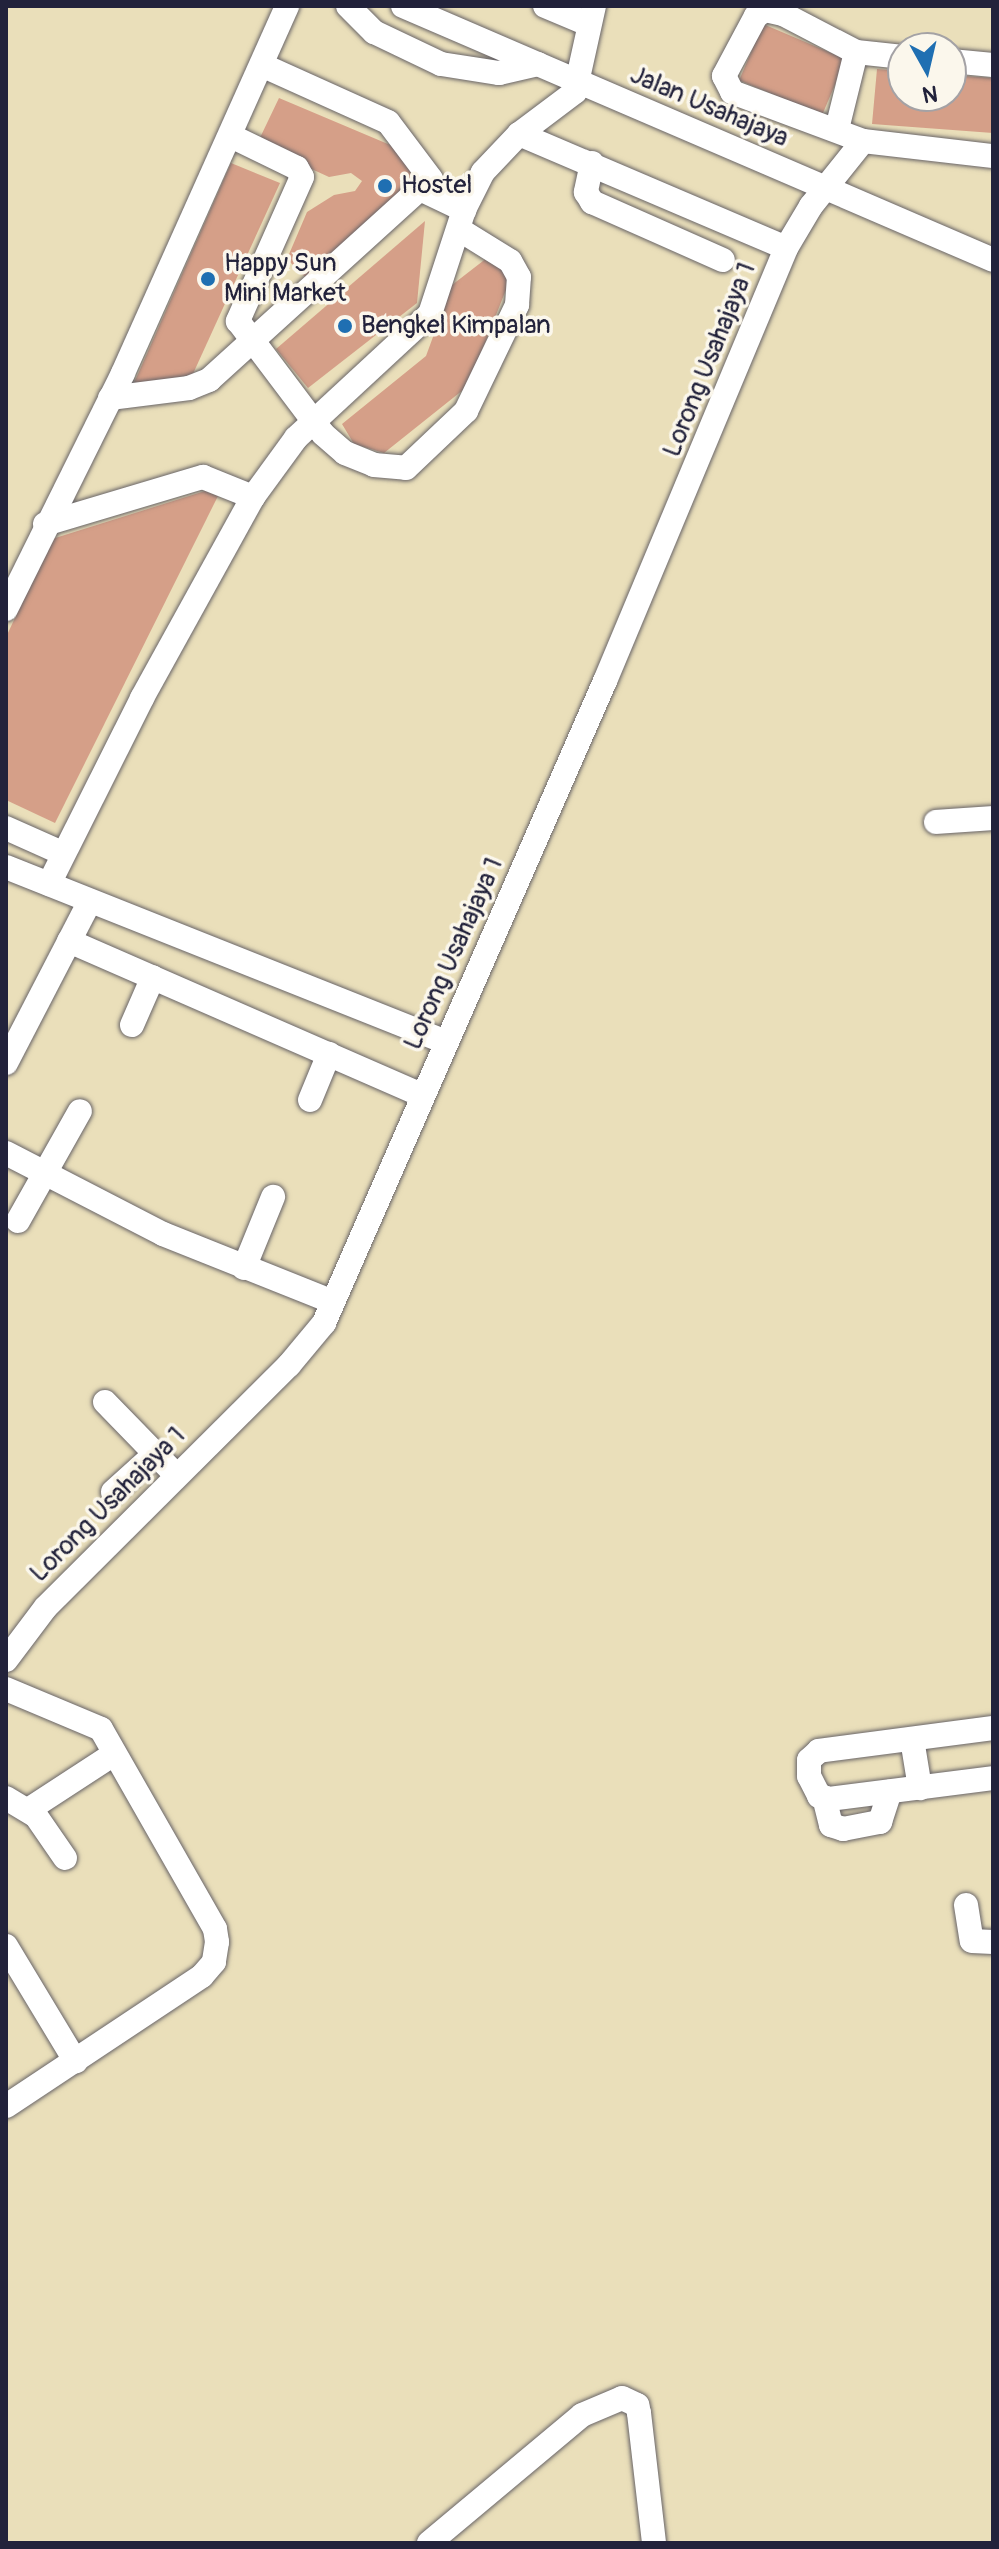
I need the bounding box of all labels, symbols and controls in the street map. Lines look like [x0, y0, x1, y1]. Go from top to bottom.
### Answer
north arrow [887, 32, 967, 112]
street label: Jalan Usahajaya [625, 60, 793, 154]
text: N [921, 79, 939, 109]
place label: Hostel [401, 170, 473, 202]
marker: Hostel [376, 177, 394, 195]
place label: Happy Sun Mini Market [224, 248, 346, 310]
street label: Lorong Usahajaya 1 [657, 258, 763, 462]
marker: Happy Sun Mini Market [199, 270, 217, 288]
place label: Bengkel Kimpalan [361, 310, 551, 342]
marker: Bengkel Kimpalan [336, 317, 354, 335]
street label: Lorong Usahajaya 1 [398, 853, 510, 1055]
street label: Lorong Usahajaya 1 [24, 1421, 192, 1589]

